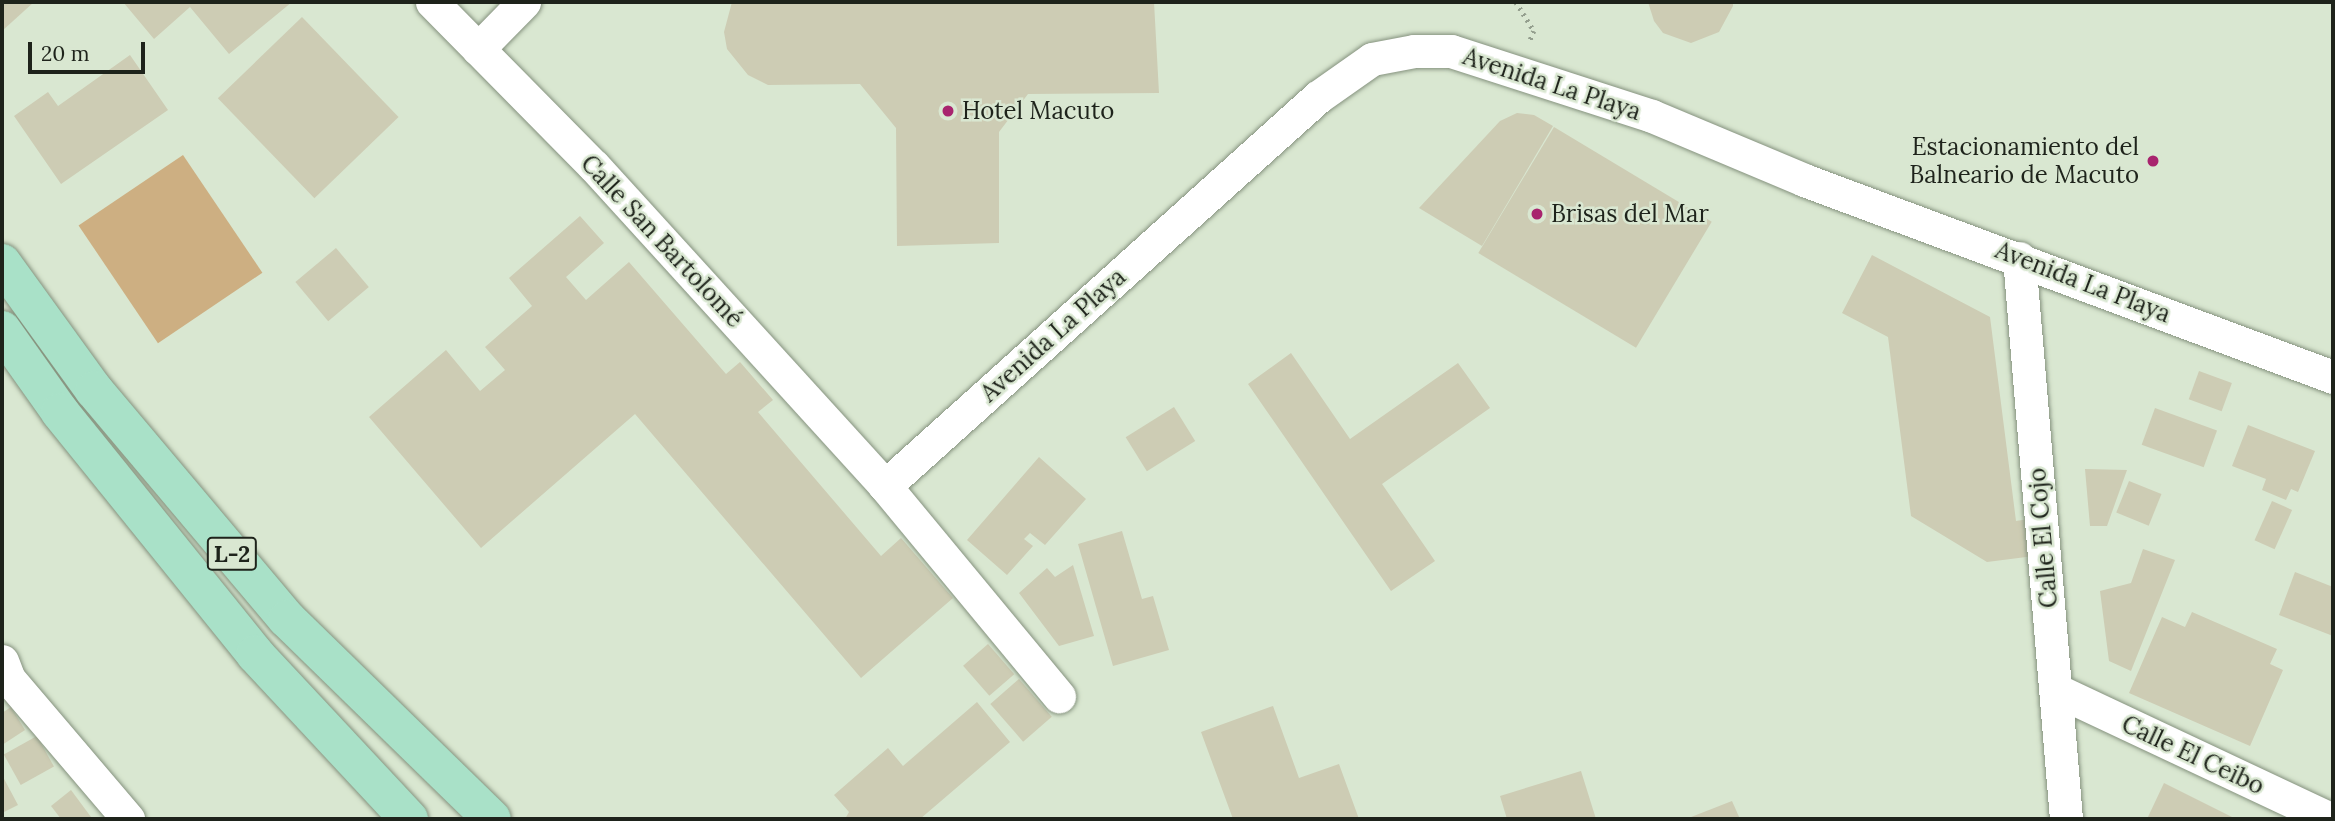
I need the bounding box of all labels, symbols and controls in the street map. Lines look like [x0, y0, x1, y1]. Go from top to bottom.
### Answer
scale bar [32, 28, 149, 72]
text: 20 m [41, 40, 90, 67]
street label: Avenida La Playa [1460, 42, 1644, 126]
place label: Hotel Macuto [962, 97, 1114, 125]
marker: Hotel Macuto [940, 103, 956, 119]
place label: Estacionamiento del Balneario de Macuto [1909, 133, 2139, 189]
street label: Calle San Bartolomé [575, 149, 749, 333]
marker: Estacionamiento del Balneario de Macuto [2145, 153, 2161, 169]
place label: Brisas del Mar [1551, 200, 1709, 228]
marker: Brisas del Mar [1529, 206, 1545, 222]
street label: Avenida La Playa [1991, 235, 2175, 329]
street label: Avenida La Playa [975, 262, 1131, 408]
street label: Calle El Cojo [2023, 467, 2063, 609]
road number: L-2 [206, 534, 258, 574]
street label: Calle El Ceibo [2117, 709, 2269, 801]

